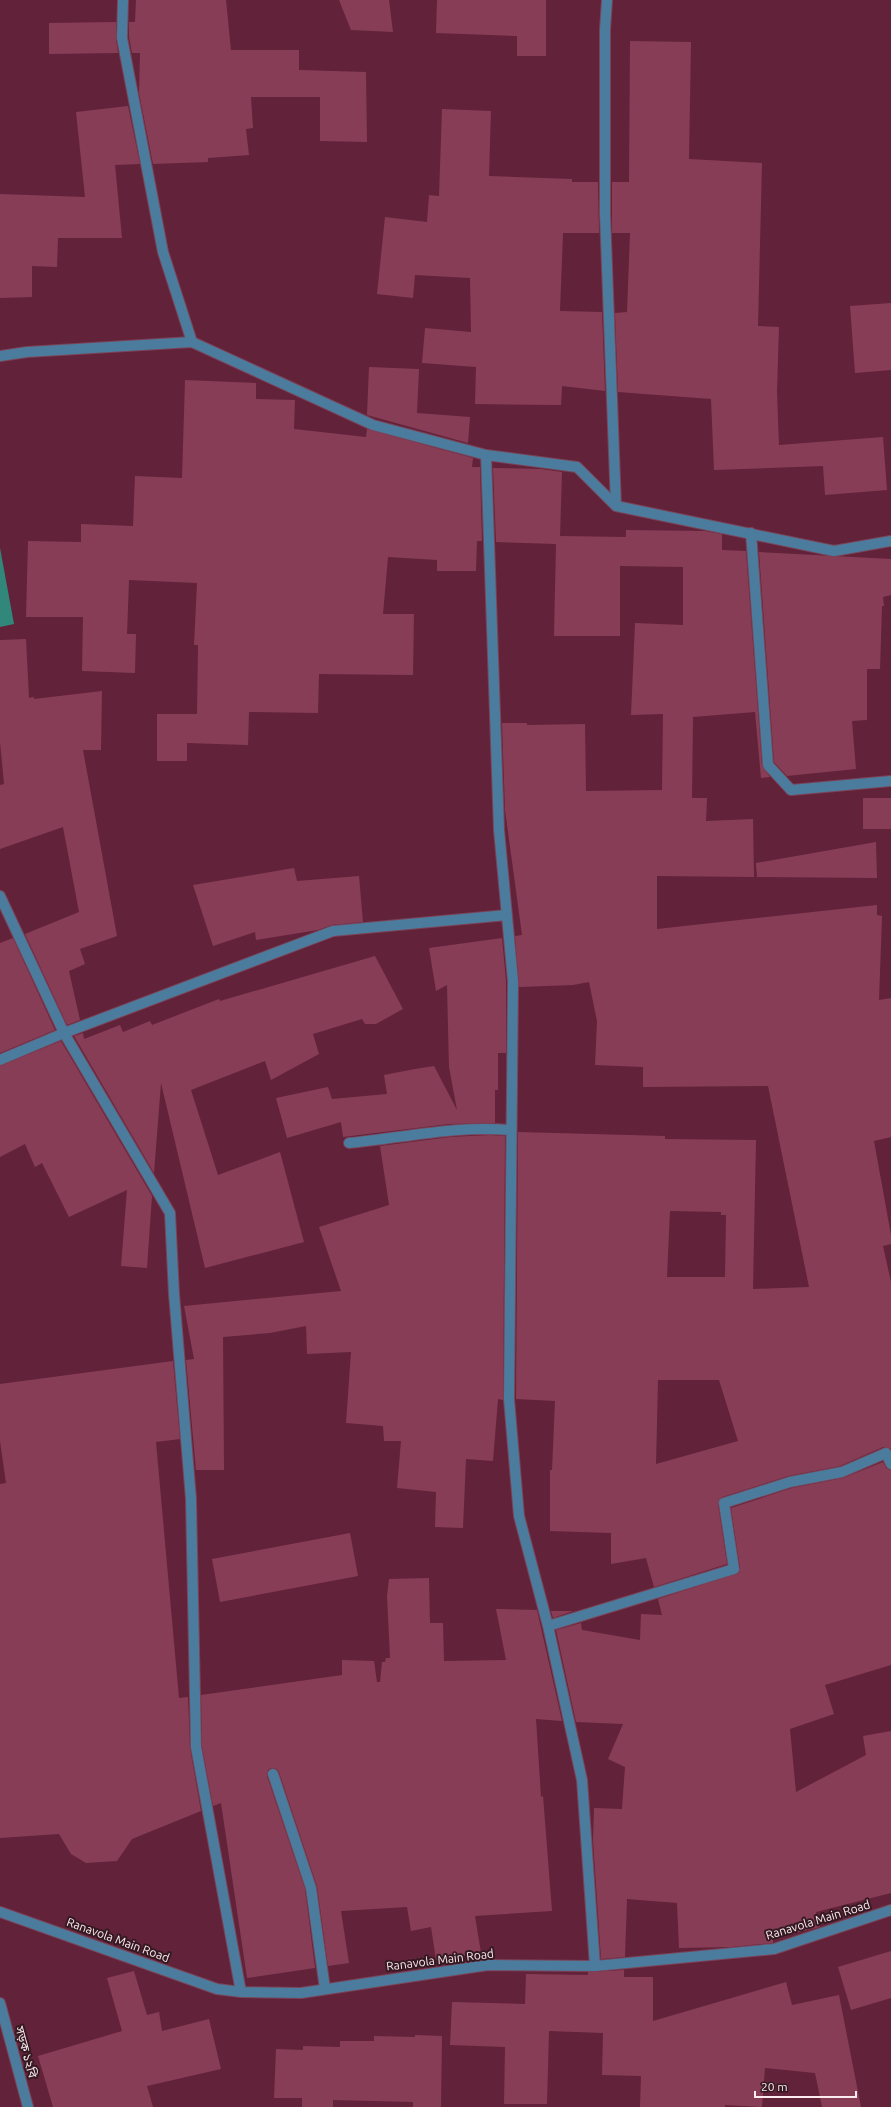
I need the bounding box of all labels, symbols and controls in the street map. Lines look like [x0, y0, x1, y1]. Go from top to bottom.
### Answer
street label: Ranavola Main Road [764, 1897, 872, 1942]
street label: Ranavola Main Road [65, 1915, 171, 1964]
street label: Ranavola Main Road [385, 1946, 494, 1973]
street label: সড়ক ১২বি [12, 2023, 41, 2080]
scale bar [755, 2073, 856, 2099]
text: 20 m [761, 2080, 788, 2093]

